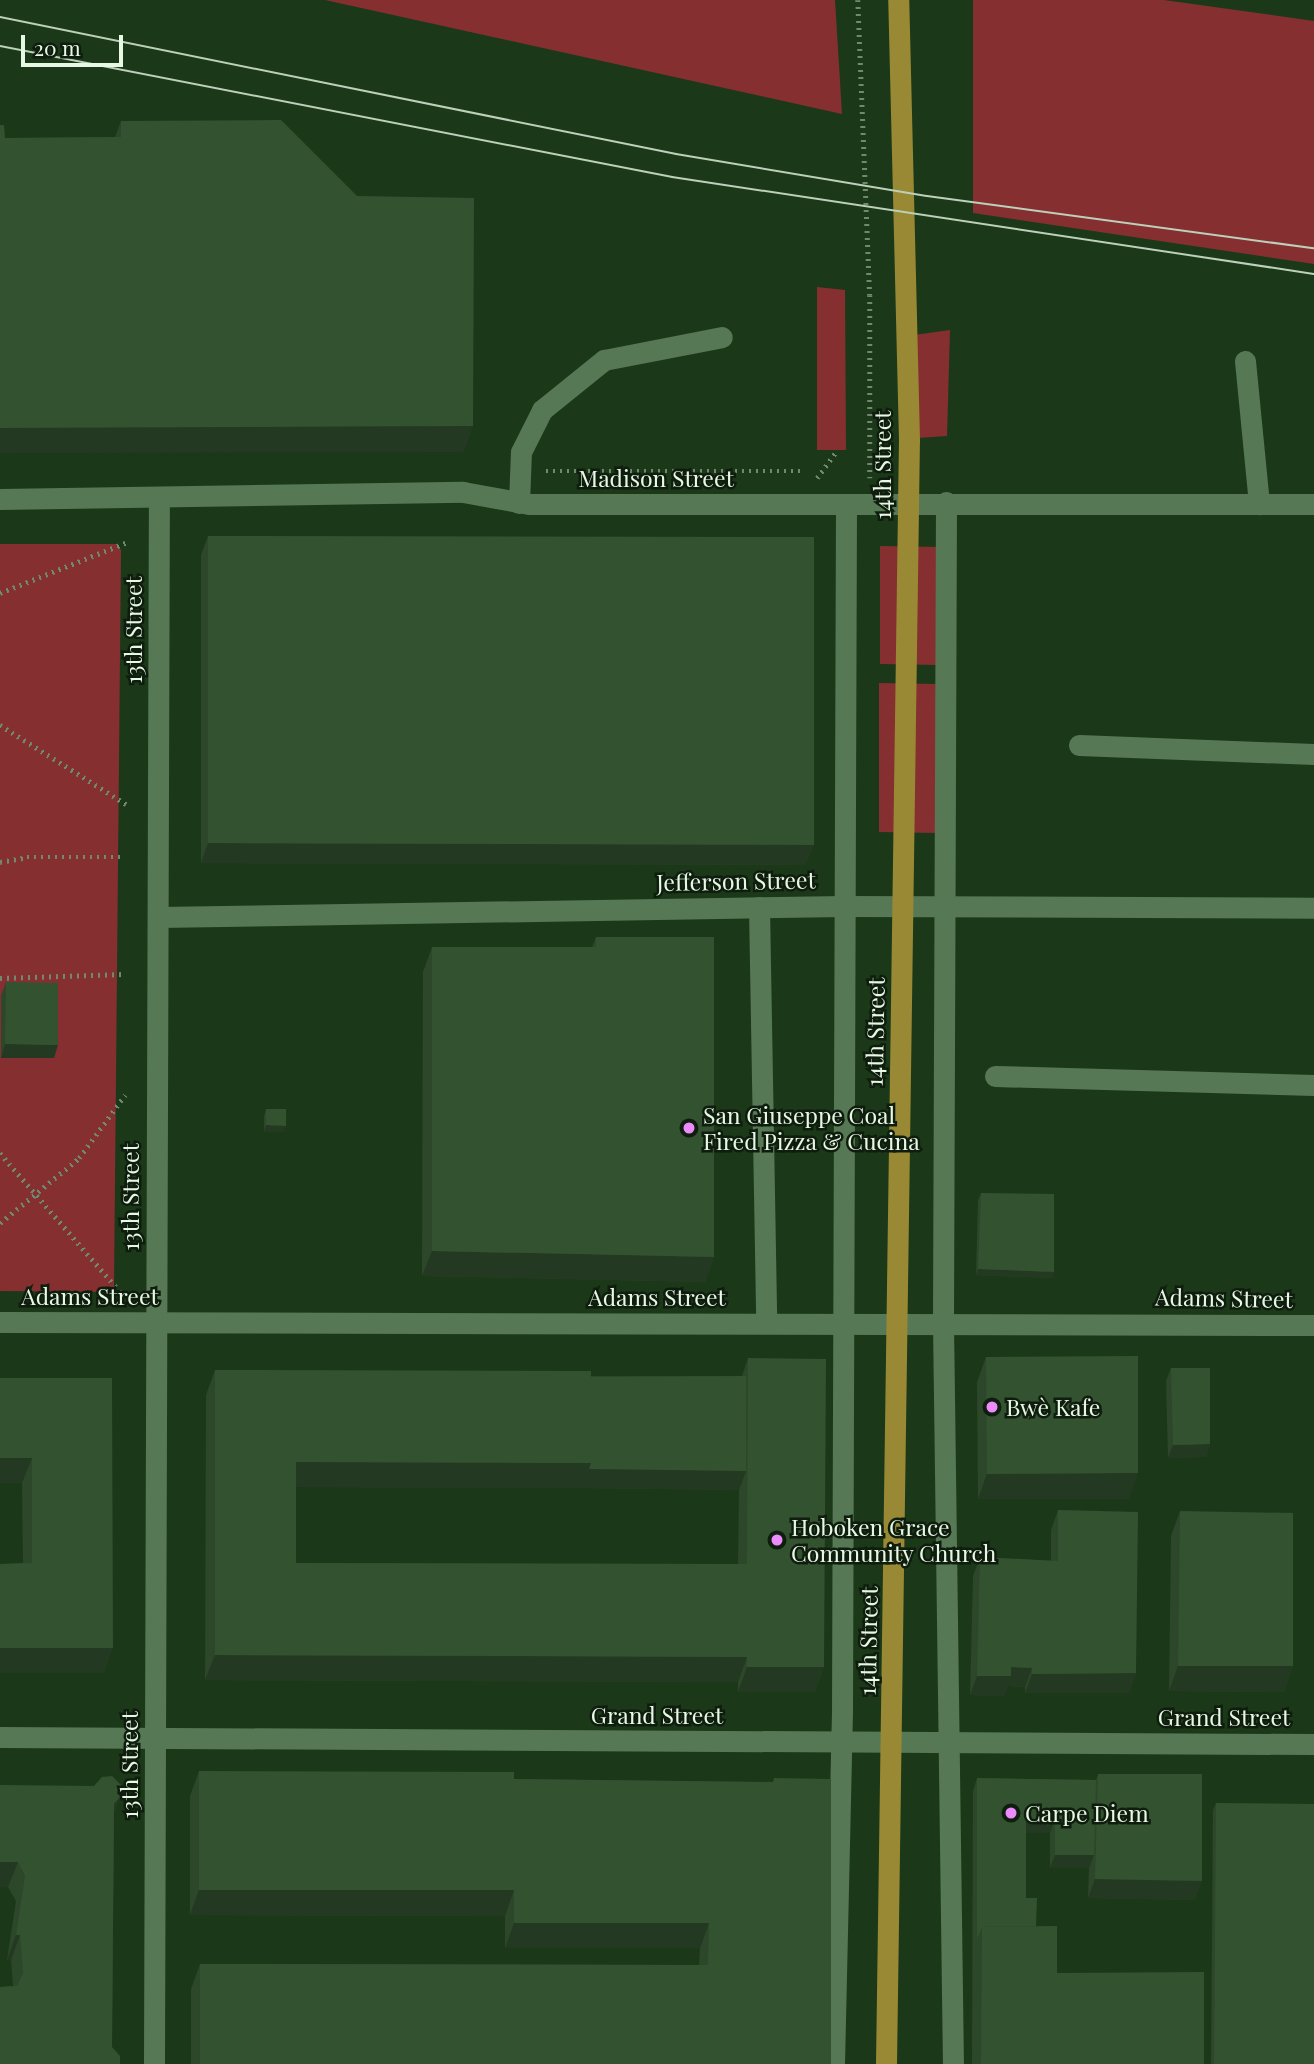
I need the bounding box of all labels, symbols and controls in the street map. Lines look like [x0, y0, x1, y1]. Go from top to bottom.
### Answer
scale bar [24, 21, 126, 65]
text: 20 m [34, 33, 81, 61]
street label: 14th Street [868, 410, 896, 520]
street label: Madison Street [578, 464, 734, 492]
street label: 13th Street [119, 576, 147, 684]
street label: Jefferson Street [656, 866, 816, 896]
street label: 14th Street [860, 977, 890, 1087]
place label: San Giuseppe Coal Fired Pizza & Cucina [703, 1101, 920, 1155]
marker: San Giuseppe Coal Fired Pizza & Cucina [681, 1120, 697, 1136]
street label: 13th Street [116, 1143, 144, 1251]
street label: Adams Street [21, 1282, 159, 1310]
street label: Adams Street [588, 1283, 726, 1311]
street label: Adams Street [1155, 1283, 1293, 1313]
place label: Bwè Kafe [1006, 1393, 1100, 1421]
marker: Bwè Kafe [984, 1399, 1000, 1415]
place label: Hoboken Grace Community Church [791, 1513, 997, 1567]
marker: Hoboken Grace Community Church [769, 1532, 785, 1548]
street label: 14th Street [853, 1586, 883, 1696]
street label: Grand Street [591, 1701, 723, 1729]
street label: Grand Street [1158, 1703, 1290, 1731]
street label: 13th Street [115, 1711, 143, 1819]
place label: Carpe Diem [1025, 1799, 1149, 1827]
marker: Carpe Diem [1003, 1805, 1019, 1821]

